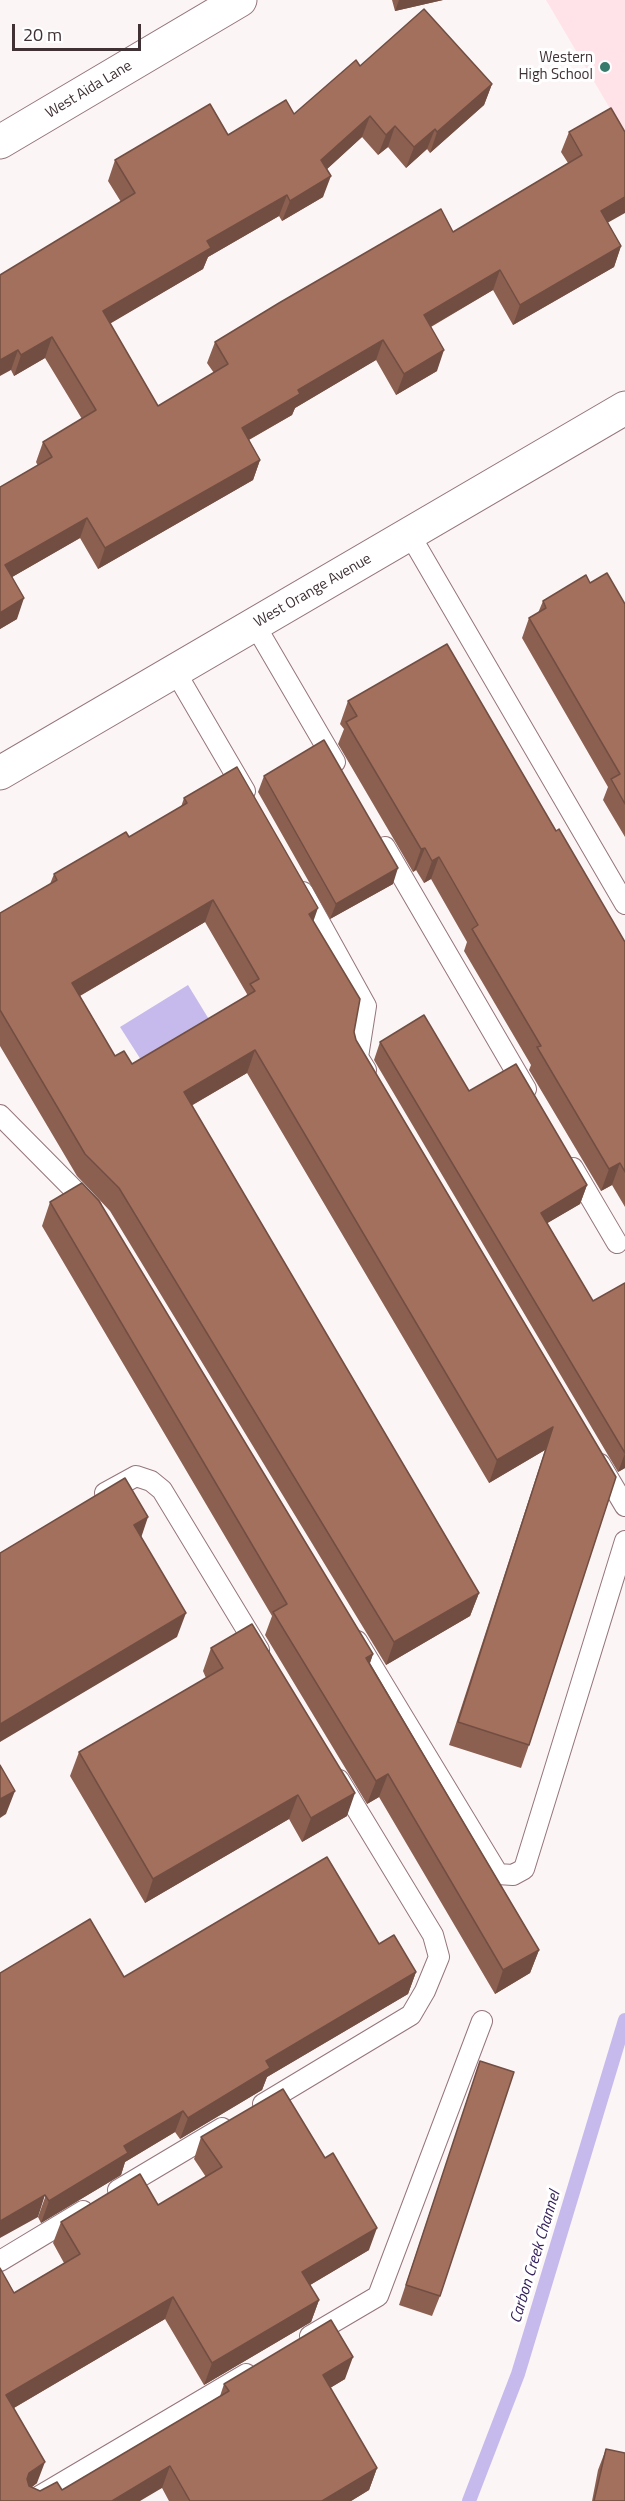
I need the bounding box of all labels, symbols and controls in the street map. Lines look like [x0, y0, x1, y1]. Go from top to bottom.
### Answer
scale bar [15, 12, 144, 50]
text: 20 m [23, 21, 62, 48]
place label: Western High School [518, 49, 593, 84]
street label: West Aida Lane [43, 57, 135, 123]
marker: Western High School [598, 60, 612, 74]
street label: West Orange Avenue [251, 550, 375, 632]
water label: Carbon Creek Channel [507, 2188, 565, 2326]

